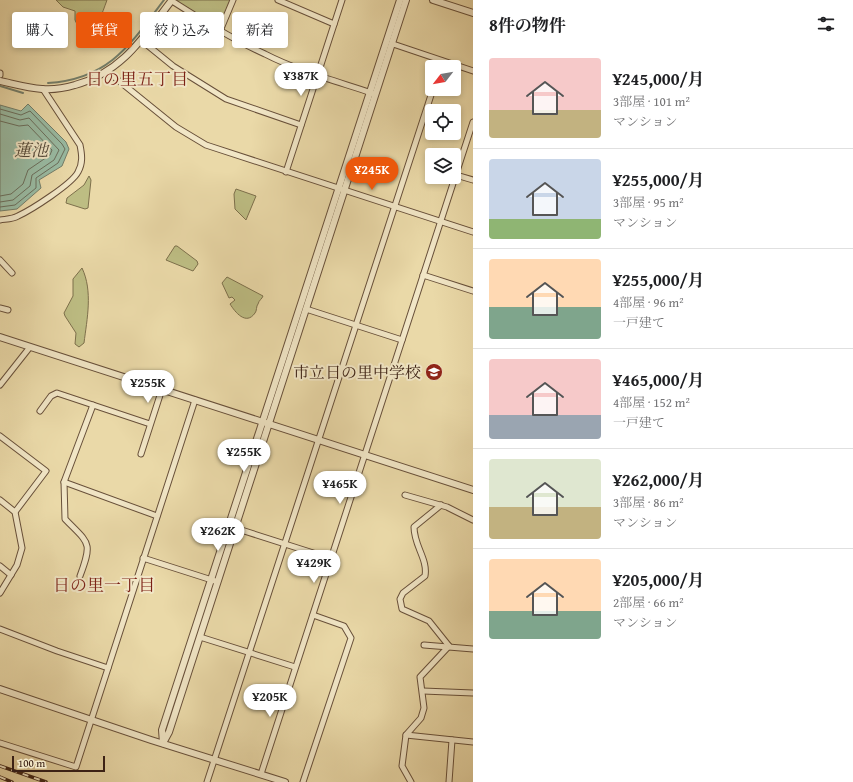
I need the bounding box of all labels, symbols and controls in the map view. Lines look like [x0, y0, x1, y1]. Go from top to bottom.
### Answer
chip: 購入 [12, 12, 68, 48]
chip: 賃貸 [76, 12, 132, 48]
chip: 絞り込み [140, 12, 224, 48]
chip: 新着 [232, 12, 288, 48]
text: 8件の物件 [489, 12, 566, 37]
icon: filters [815, 13, 837, 35]
north arrow [425, 60, 461, 96]
map controls [425, 60, 461, 184]
pin: ¥387K [273, 63, 329, 97]
district label: 日の里五丁目 [86, 66, 188, 91]
text: ¥387K [283, 66, 319, 85]
text: ¥245,000/月 [613, 66, 705, 91]
icon: home [521, 74, 569, 122]
text: 3部屋 · 101 m² [613, 92, 690, 111]
button: locate [425, 104, 461, 140]
text: マンション [613, 112, 677, 131]
water label: 蓮池 [14, 137, 50, 162]
button: layers [425, 148, 461, 184]
pin: ¥245K [344, 157, 400, 191]
text: ¥245K [354, 160, 390, 179]
text: ¥255,000/月 [613, 167, 705, 192]
icon: home [521, 175, 569, 223]
text: 3部屋 · 95 m² [613, 193, 684, 212]
text: マンション [613, 213, 677, 232]
text: ¥255,000/月 [613, 267, 705, 292]
icon: home [521, 275, 569, 323]
text: 4部屋 · 96 m² [613, 293, 684, 312]
text: 一戸建て [613, 313, 665, 332]
place label: 市立日の里中学校 [293, 360, 421, 384]
school or university icon: 市立日の里中学校 [424, 362, 444, 382]
text: ¥465,000/月 [613, 367, 705, 392]
pin: ¥255K [120, 370, 176, 404]
text: ¥255K [130, 373, 166, 392]
icon: home [521, 375, 569, 423]
text: 4部屋 · 152 m² [613, 393, 690, 412]
text: 一戸建て [613, 413, 665, 432]
pin: ¥255K [216, 439, 272, 473]
text: ¥255K [226, 442, 262, 461]
text: ¥262,000/月 [613, 467, 705, 492]
pin: ¥465K [312, 471, 368, 505]
text: ¥465K [322, 474, 358, 493]
icon: home [521, 475, 569, 523]
text: 3部屋 · 86 m² [613, 493, 684, 512]
text: マンション [613, 513, 677, 532]
pin: ¥262K [190, 518, 246, 552]
text: ¥262K [200, 521, 236, 540]
pin: ¥429K [286, 550, 342, 584]
text: ¥429K [296, 553, 332, 572]
text: ¥205,000/月 [613, 567, 705, 592]
district label: 日の里一丁目 [53, 572, 155, 597]
icon: home [521, 575, 569, 623]
text: 2部屋 · 66 m² [613, 593, 684, 612]
text: マンション [613, 613, 677, 632]
pin: ¥205K [242, 684, 298, 718]
text: ¥205K [252, 687, 288, 706]
scale bar [12, 754, 105, 773]
text: 100 m [18, 755, 45, 771]

